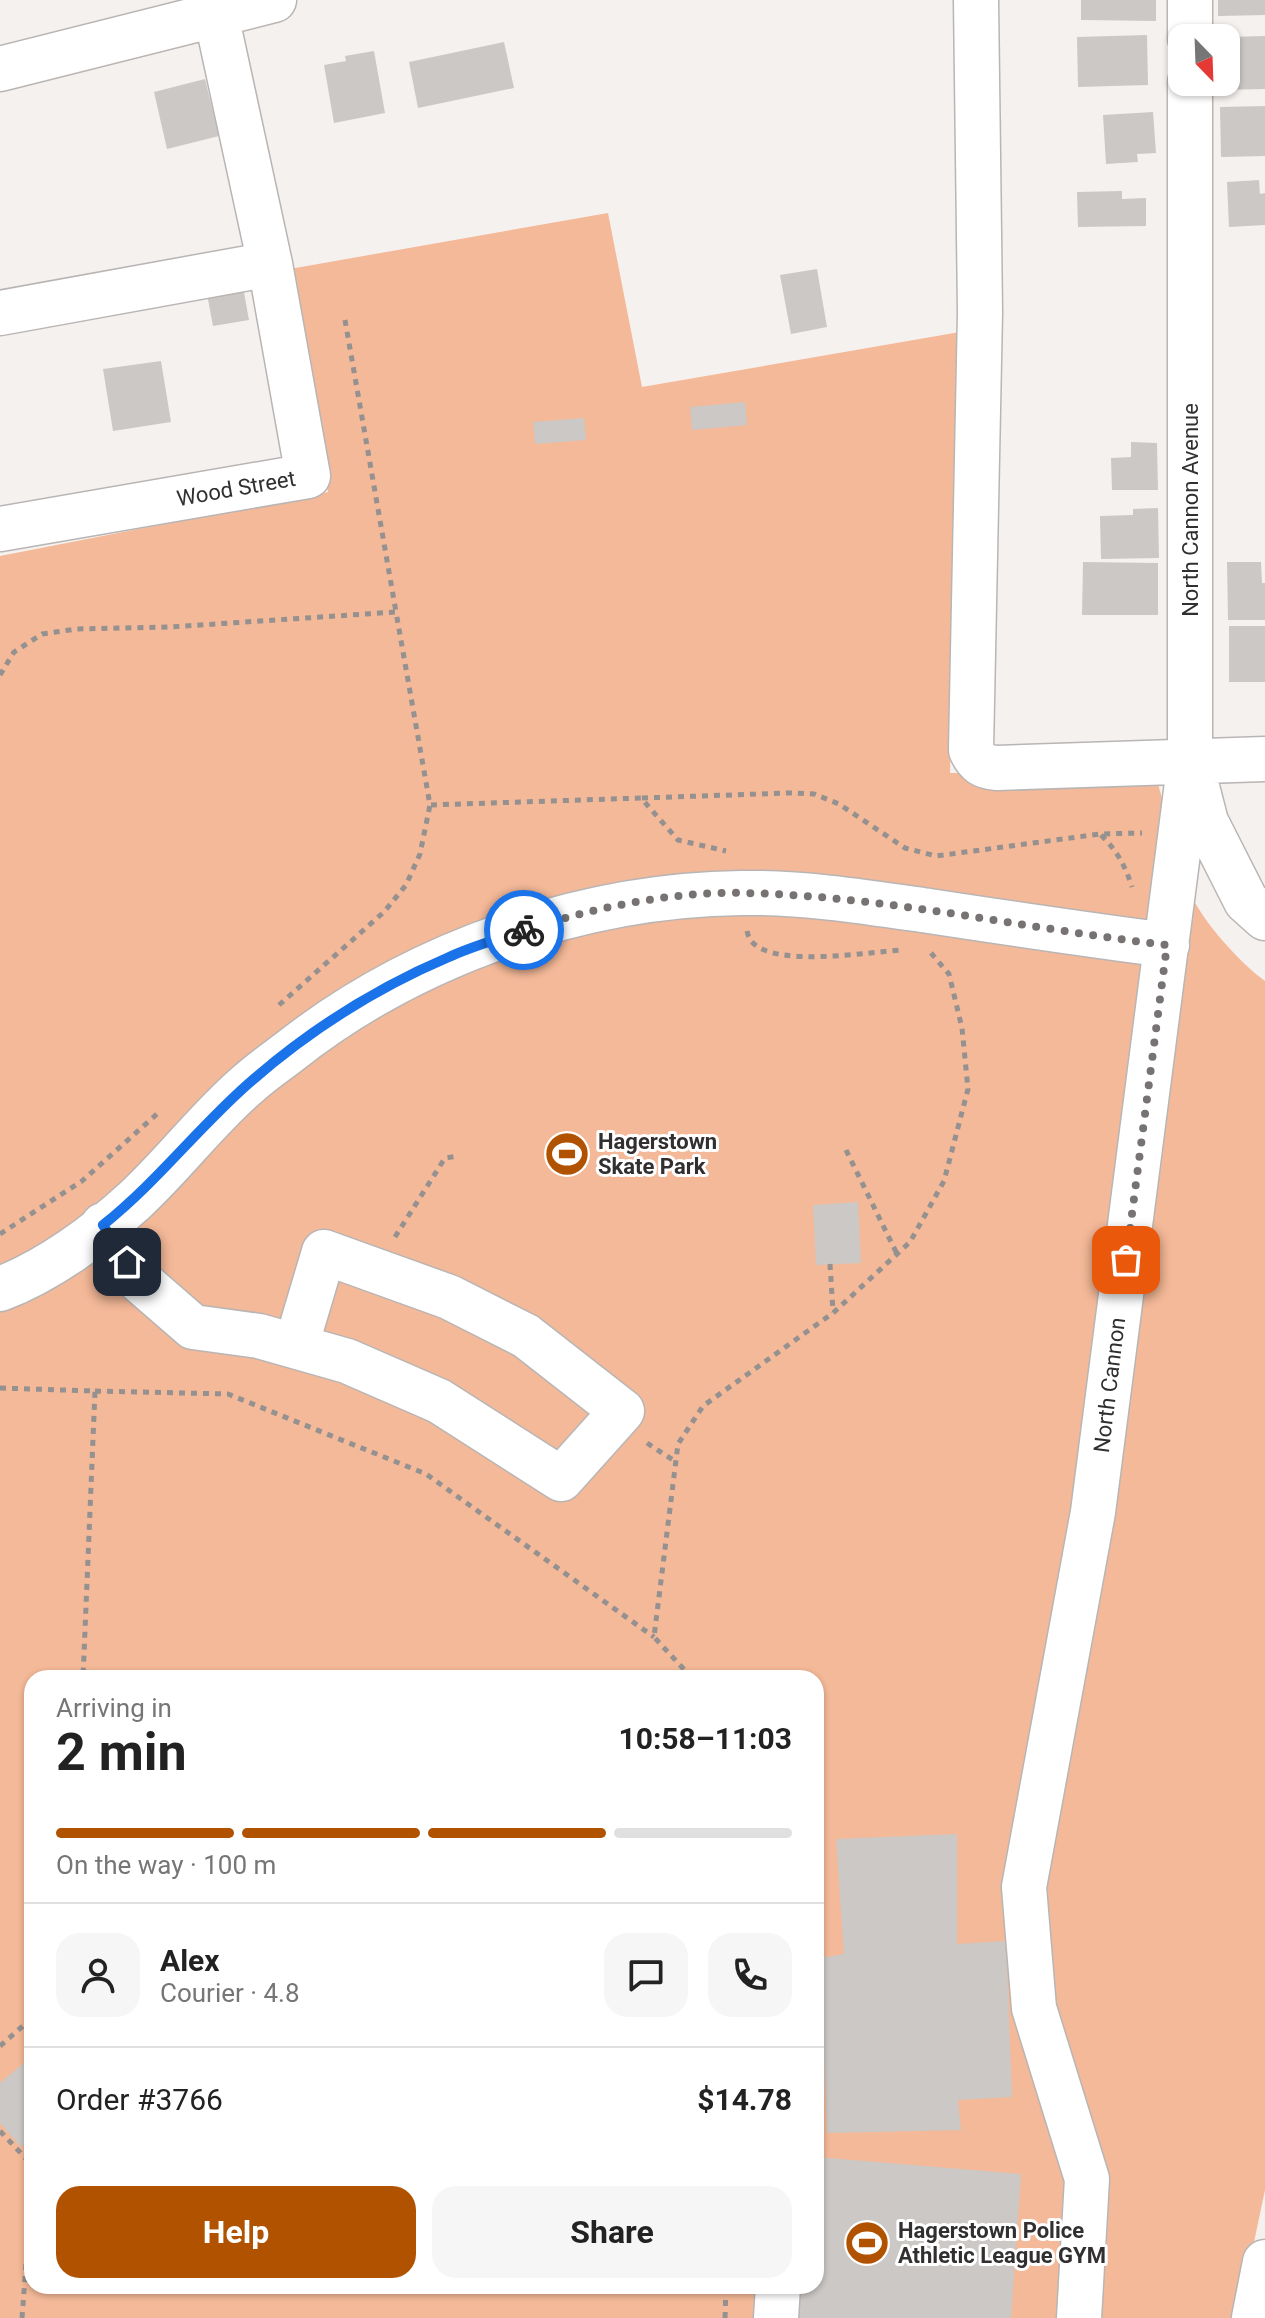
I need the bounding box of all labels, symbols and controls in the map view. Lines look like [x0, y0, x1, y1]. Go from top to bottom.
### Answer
north arrow [1168, 24, 1240, 96]
map controls [1168, 24, 1240, 96]
street label: North Cannon Avenue [1178, 403, 1203, 617]
street label: Wood Street [175, 466, 297, 511]
courier [484, 890, 564, 970]
icon: bike [502, 908, 546, 952]
place label: Hagerstown Skate Park [598, 1129, 717, 1179]
sports icon: Hagerstown Skate Park [543, 1130, 591, 1178]
pin [1092, 1226, 1160, 1294]
pin [93, 1228, 161, 1296]
icon: bag [1104, 1238, 1148, 1282]
icon: home [105, 1240, 149, 1284]
street label: North Cannon [1089, 1316, 1130, 1454]
text: Arriving in [56, 1693, 172, 1723]
text: 10:58–11:03 [618, 1721, 792, 1756]
text: 2 min [56, 1722, 187, 1783]
text: On the way · 100 m [56, 1850, 276, 1880]
button: person [56, 1933, 140, 2017]
button: chat [604, 1933, 688, 2017]
button: phone [708, 1933, 792, 2017]
text: Alex [160, 1943, 220, 1978]
text: Courier · 4.8 [160, 1978, 300, 2008]
text: Order #3766 [56, 2082, 223, 2117]
text: $14.78 [697, 2082, 792, 2117]
button: Help [56, 2186, 416, 2278]
button: Share [432, 2186, 792, 2278]
place label: Hagerstown Police Athletic League GYM [898, 2218, 1106, 2268]
sports icon: Hagerstown Police Athletic League GYM [843, 2219, 891, 2267]

